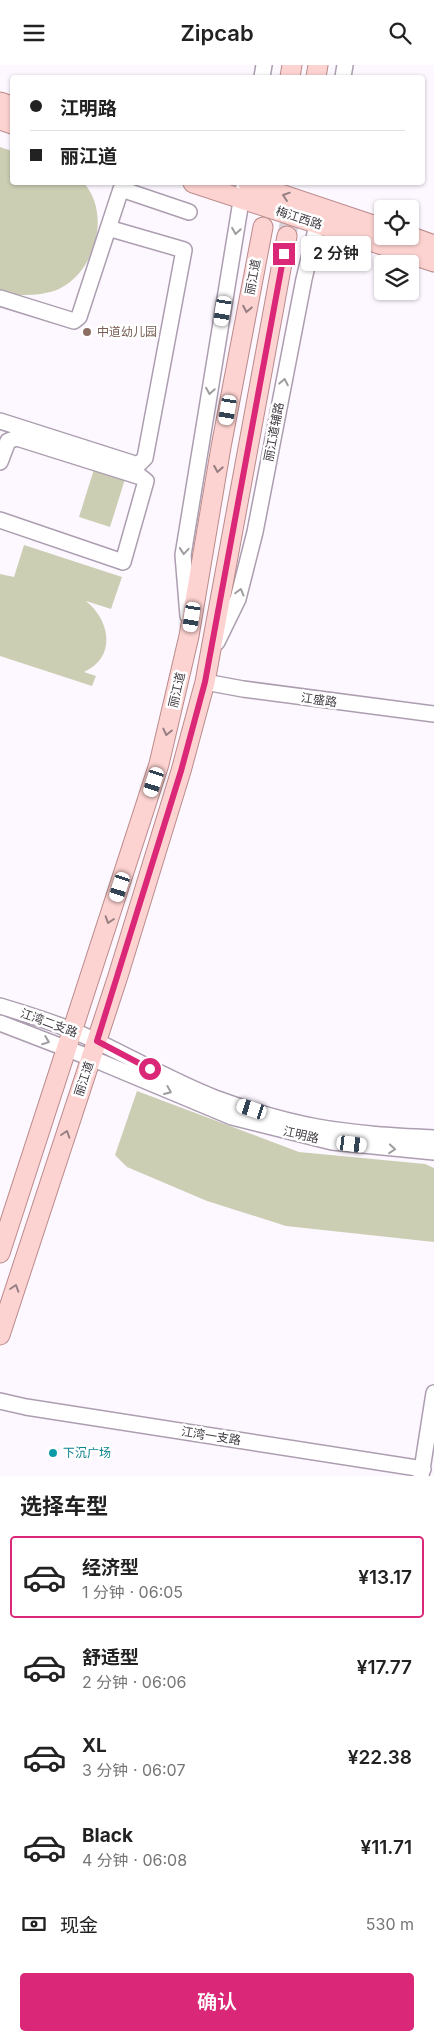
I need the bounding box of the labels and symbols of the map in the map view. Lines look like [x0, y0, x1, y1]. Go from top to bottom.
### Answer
one-way arrow [283, 191, 291, 201]
street label: 梅江西路 [274, 203, 324, 232]
one-way arrow [232, 226, 242, 235]
callout: 2 分钟 [302, 237, 372, 271]
route end [273, 243, 295, 265]
street label: 丽江道 [242, 258, 263, 296]
car [213, 295, 232, 327]
one-way arrow [243, 305, 253, 314]
place label: 中道幼儿园 [97, 324, 157, 339]
marker: 中道幼儿园 [81, 326, 93, 338]
one-way arrow [278, 378, 289, 386]
one-way arrow [205, 387, 215, 395]
car [218, 394, 237, 426]
street label: 丽江道辅路 [260, 401, 287, 463]
one-way arrow [213, 465, 223, 474]
one-way arrow [179, 548, 190, 556]
one-way arrow [234, 589, 244, 597]
car [182, 601, 201, 633]
street label: 丽江道 [165, 671, 188, 709]
street label: 江盛路 [300, 690, 338, 709]
one-way arrow [162, 727, 173, 736]
car [142, 765, 165, 799]
car [108, 870, 131, 904]
one-way arrow [105, 916, 115, 924]
street label: 江湾二支路 [18, 1005, 80, 1040]
one-way arrow [41, 1035, 49, 1045]
route start [139, 1058, 161, 1080]
street label: 丽江道 [71, 1059, 96, 1098]
one-way arrow [163, 1085, 172, 1096]
car [235, 1097, 268, 1121]
street label: 江明路 [282, 1123, 320, 1146]
one-way arrow [60, 1130, 70, 1139]
car [336, 1135, 367, 1153]
one-way arrow [388, 1143, 396, 1154]
one-way arrow [10, 1285, 20, 1293]
street label: 江湾一支路 [180, 1423, 242, 1448]
place label: 下沉广场 [63, 1445, 111, 1460]
marker: 下沉广场 [47, 1447, 59, 1459]

